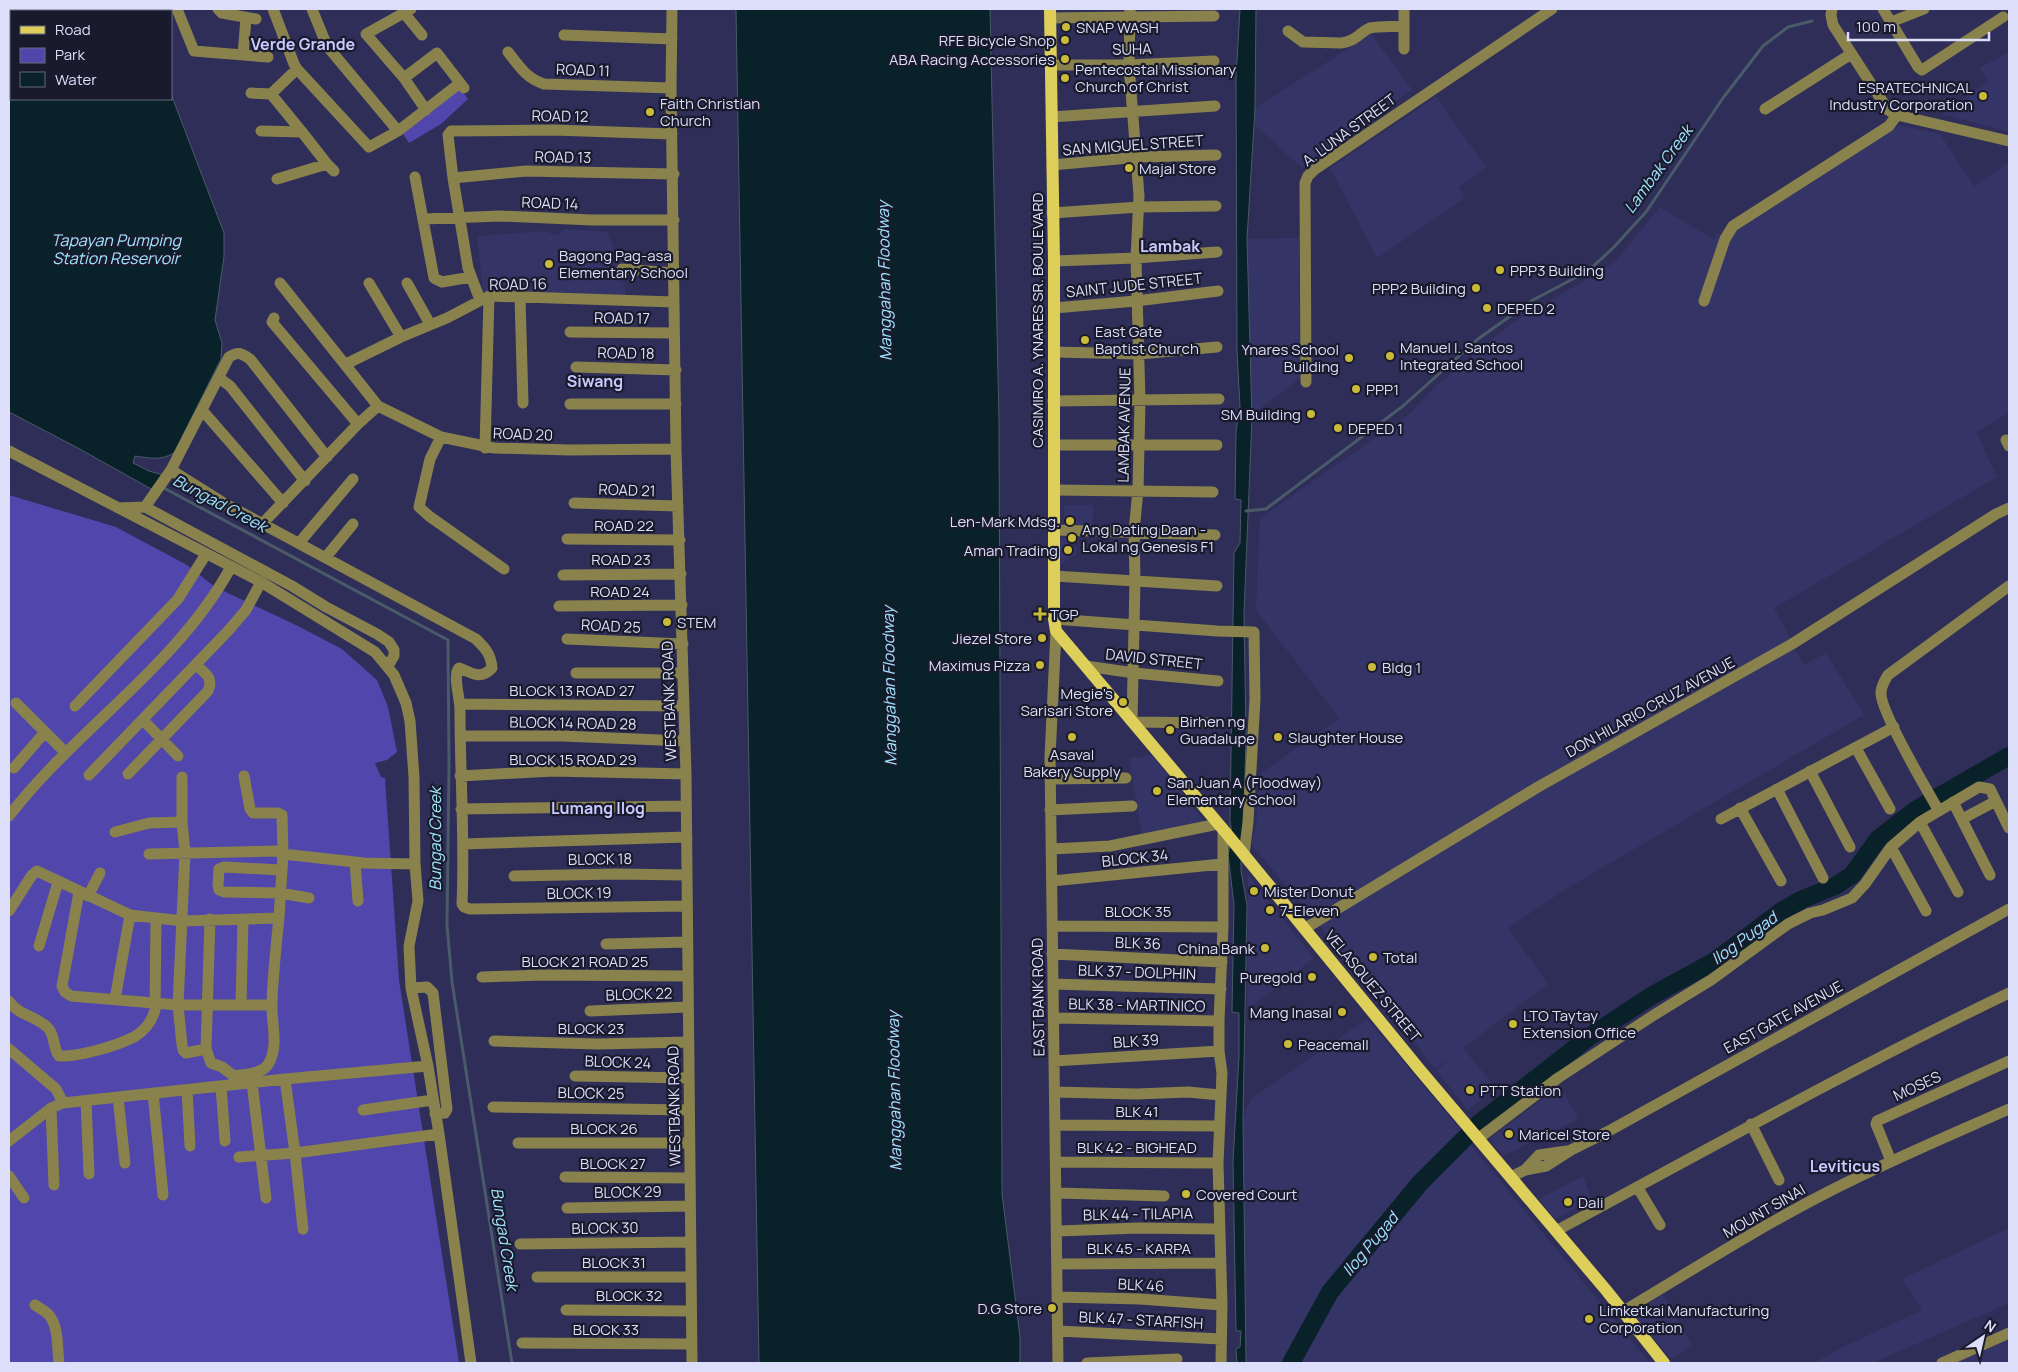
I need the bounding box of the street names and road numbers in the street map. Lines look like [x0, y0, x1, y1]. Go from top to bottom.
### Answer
street label: SUHA [1112, 38, 1152, 60]
street label: ROAD 11 [556, 59, 610, 81]
street label: A. LUNA STREET [1298, 89, 1400, 171]
street label: ROAD 12 [531, 105, 589, 127]
street label: SAN MIGUEL STREET [1062, 130, 1204, 160]
street label: ROAD 13 [534, 146, 592, 168]
street label: ROAD 14 [521, 192, 579, 214]
street label: CASIMIRO A. YNARES SR. BOULEVARD [1027, 192, 1048, 448]
street label: SAINT JUDE STREET [1065, 267, 1203, 303]
street label: ROAD 16 [489, 273, 547, 295]
street label: ROAD 17 [594, 307, 650, 329]
street label: ROAD 18 [597, 342, 655, 364]
street label: LAMBAK AVENUE [1112, 367, 1136, 483]
street label: ROAD 20 [493, 422, 553, 446]
street label: ROAD 21 [598, 479, 656, 501]
street label: ROAD 22 [594, 515, 654, 536]
street label: ROAD 23 [591, 549, 651, 570]
street label: ROAD 24 [590, 581, 650, 602]
street label: ROAD 25 [581, 614, 641, 638]
street label: WESTBANK ROAD [656, 640, 682, 762]
street label: DAVID STREET [1104, 643, 1204, 675]
street label: DON HILARIO CRUZ AVENUE [1562, 652, 1738, 762]
street label: BLOCK 13 ROAD 27 [509, 680, 635, 701]
street label: BLOCK 14 ROAD 28 [509, 711, 637, 735]
street label: BLOCK 15 ROAD 29 [509, 749, 637, 770]
street label: BLOCK 34 [1101, 844, 1170, 872]
street label: BLOCK 18 [568, 848, 632, 870]
street label: BLOCK 19 [546, 882, 612, 904]
street label: BLOCK 35 [1105, 901, 1171, 922]
street label: VELASQUEZ STREET [1320, 926, 1426, 1046]
street label: BLK 36 [1115, 932, 1161, 954]
street label: EAST BANK ROAD [1026, 937, 1050, 1057]
street label: BLOCK 21 ROAD 25 [522, 951, 648, 972]
street label: BLK 37 - DOLPHIN [1078, 959, 1196, 985]
street label: EAST GATE AVENUE [1720, 976, 1846, 1058]
street label: BLOCK 22 [605, 982, 673, 1006]
street label: BLK 38 - MARTINICO [1068, 993, 1206, 1017]
street label: BLOCK 23 [558, 1018, 624, 1039]
street label: BLK 39 [1112, 1029, 1160, 1053]
street label: WESTBANK ROAD [662, 1046, 686, 1166]
street label: BLOCK 24 [584, 1050, 652, 1074]
street label: MOSES [1890, 1066, 1944, 1106]
street label: BLOCK 25 [557, 1082, 625, 1104]
street label: BLK 41 [1115, 1101, 1159, 1122]
street label: BLOCK 26 [570, 1118, 638, 1139]
street label: BLK 42 - BIGHEAD [1077, 1137, 1197, 1158]
street label: BLOCK 27 [580, 1153, 646, 1174]
street label: MOUNT SINAI [1719, 1179, 1809, 1243]
street label: BLOCK 29 [594, 1181, 662, 1203]
street label: BLK 44 - TILAPIA [1083, 1203, 1194, 1225]
street label: BLOCK 30 [571, 1217, 639, 1239]
street label: BLK 45 - KARPA [1087, 1238, 1191, 1259]
street label: BLOCK 31 [582, 1252, 646, 1273]
street label: BLK 46 [1117, 1273, 1165, 1297]
street label: BLOCK 32 [596, 1285, 662, 1306]
street label: BLK 47 - STARFISH [1078, 1306, 1204, 1334]
street label: BLOCK 33 [573, 1319, 639, 1340]

